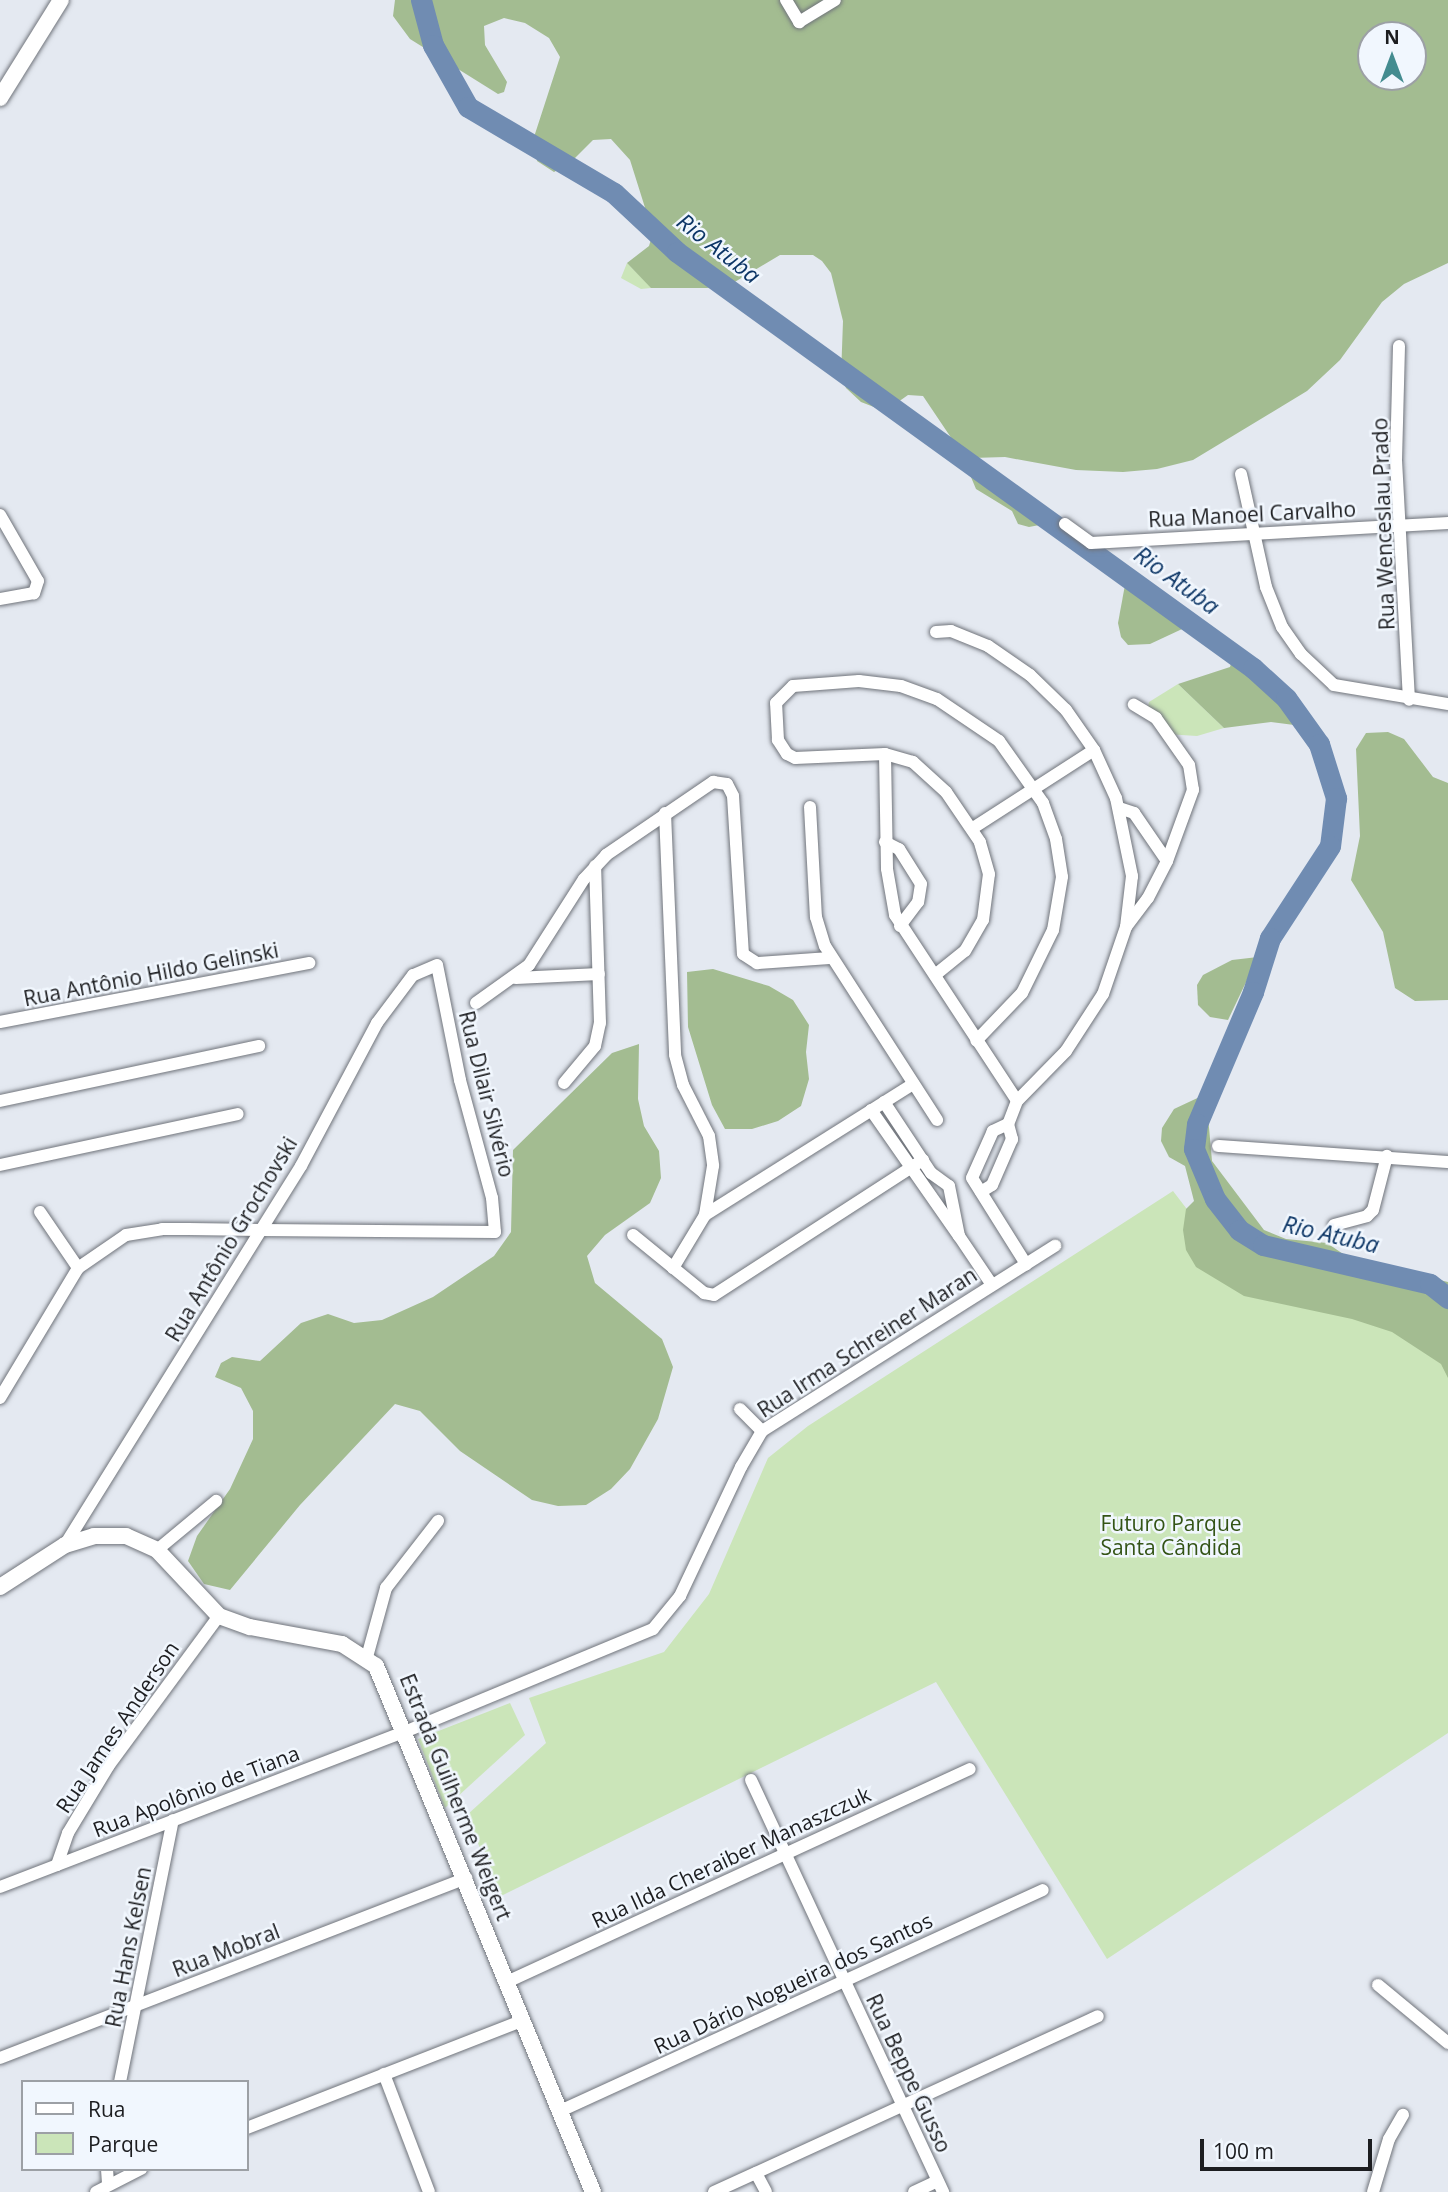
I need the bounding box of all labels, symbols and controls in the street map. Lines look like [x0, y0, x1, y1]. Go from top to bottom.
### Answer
north arrow [1357, 21, 1427, 91]
text: N [1384, 24, 1400, 50]
water label: Rio Atuba [672, 207, 766, 289]
street label: Rua Wenceslau Prado [1367, 417, 1399, 631]
street label: Rua Manoel Carvalho [1147, 496, 1357, 532]
water label: Rio Atuba [1129, 540, 1225, 620]
street label: Rua Antônio Hildo Gelinski [21, 937, 281, 1011]
street label: Rua Dilair Silvério [454, 1008, 520, 1180]
street label: Rua Antônio Grochovski [160, 1132, 302, 1346]
water label: Rio Atuba [1280, 1210, 1382, 1258]
street label: Rua Irma Schreiner Maran [753, 1262, 981, 1422]
park label: Futuro Parque Santa Cândida [1100, 1510, 1242, 1560]
street label: Rua James Anderson [50, 1636, 184, 1818]
street label: Estrada Guilherme Weigert [395, 1670, 517, 1924]
street label: Rua Apolônio de Tiana [89, 1740, 303, 1842]
street label: Rua Ilda Cheraiber Manaszczuk [587, 1781, 875, 1933]
street label: Rua Hans Kelsen [100, 1865, 156, 2029]
street label: Rua Dário Nogueira dos Santos [650, 1907, 936, 2059]
street label: Rua Mobral [169, 1918, 283, 1982]
street label: Rua Beppe Gusso [861, 1990, 957, 2156]
legend [21, 2080, 248, 2171]
text: Rua [88, 2095, 126, 2123]
scale bar [1203, 2126, 1374, 2170]
text: Parque [88, 2130, 158, 2158]
text: 100 m [1213, 2137, 1274, 2165]

